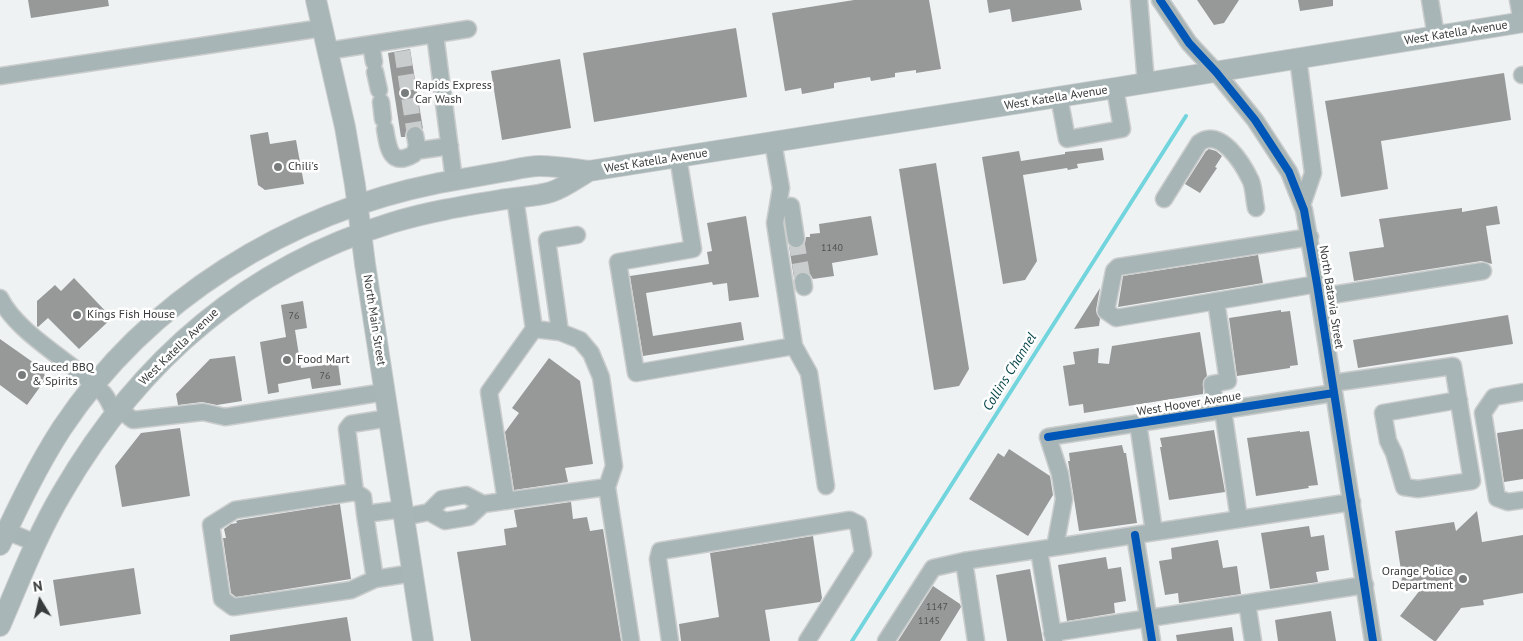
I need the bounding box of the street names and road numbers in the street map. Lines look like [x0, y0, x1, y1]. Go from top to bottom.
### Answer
street label: West Katella Avenue [1403, 18, 1509, 48]
street label: West Katella Avenue [1003, 83, 1109, 113]
street label: West Katella Avenue [603, 146, 709, 176]
street label: North Batavia Street [1316, 244, 1346, 350]
street label: North Main Street [360, 274, 388, 366]
street label: West Katella Avenue [136, 306, 222, 388]
street label: West Hoover Avenue [1136, 389, 1242, 419]

